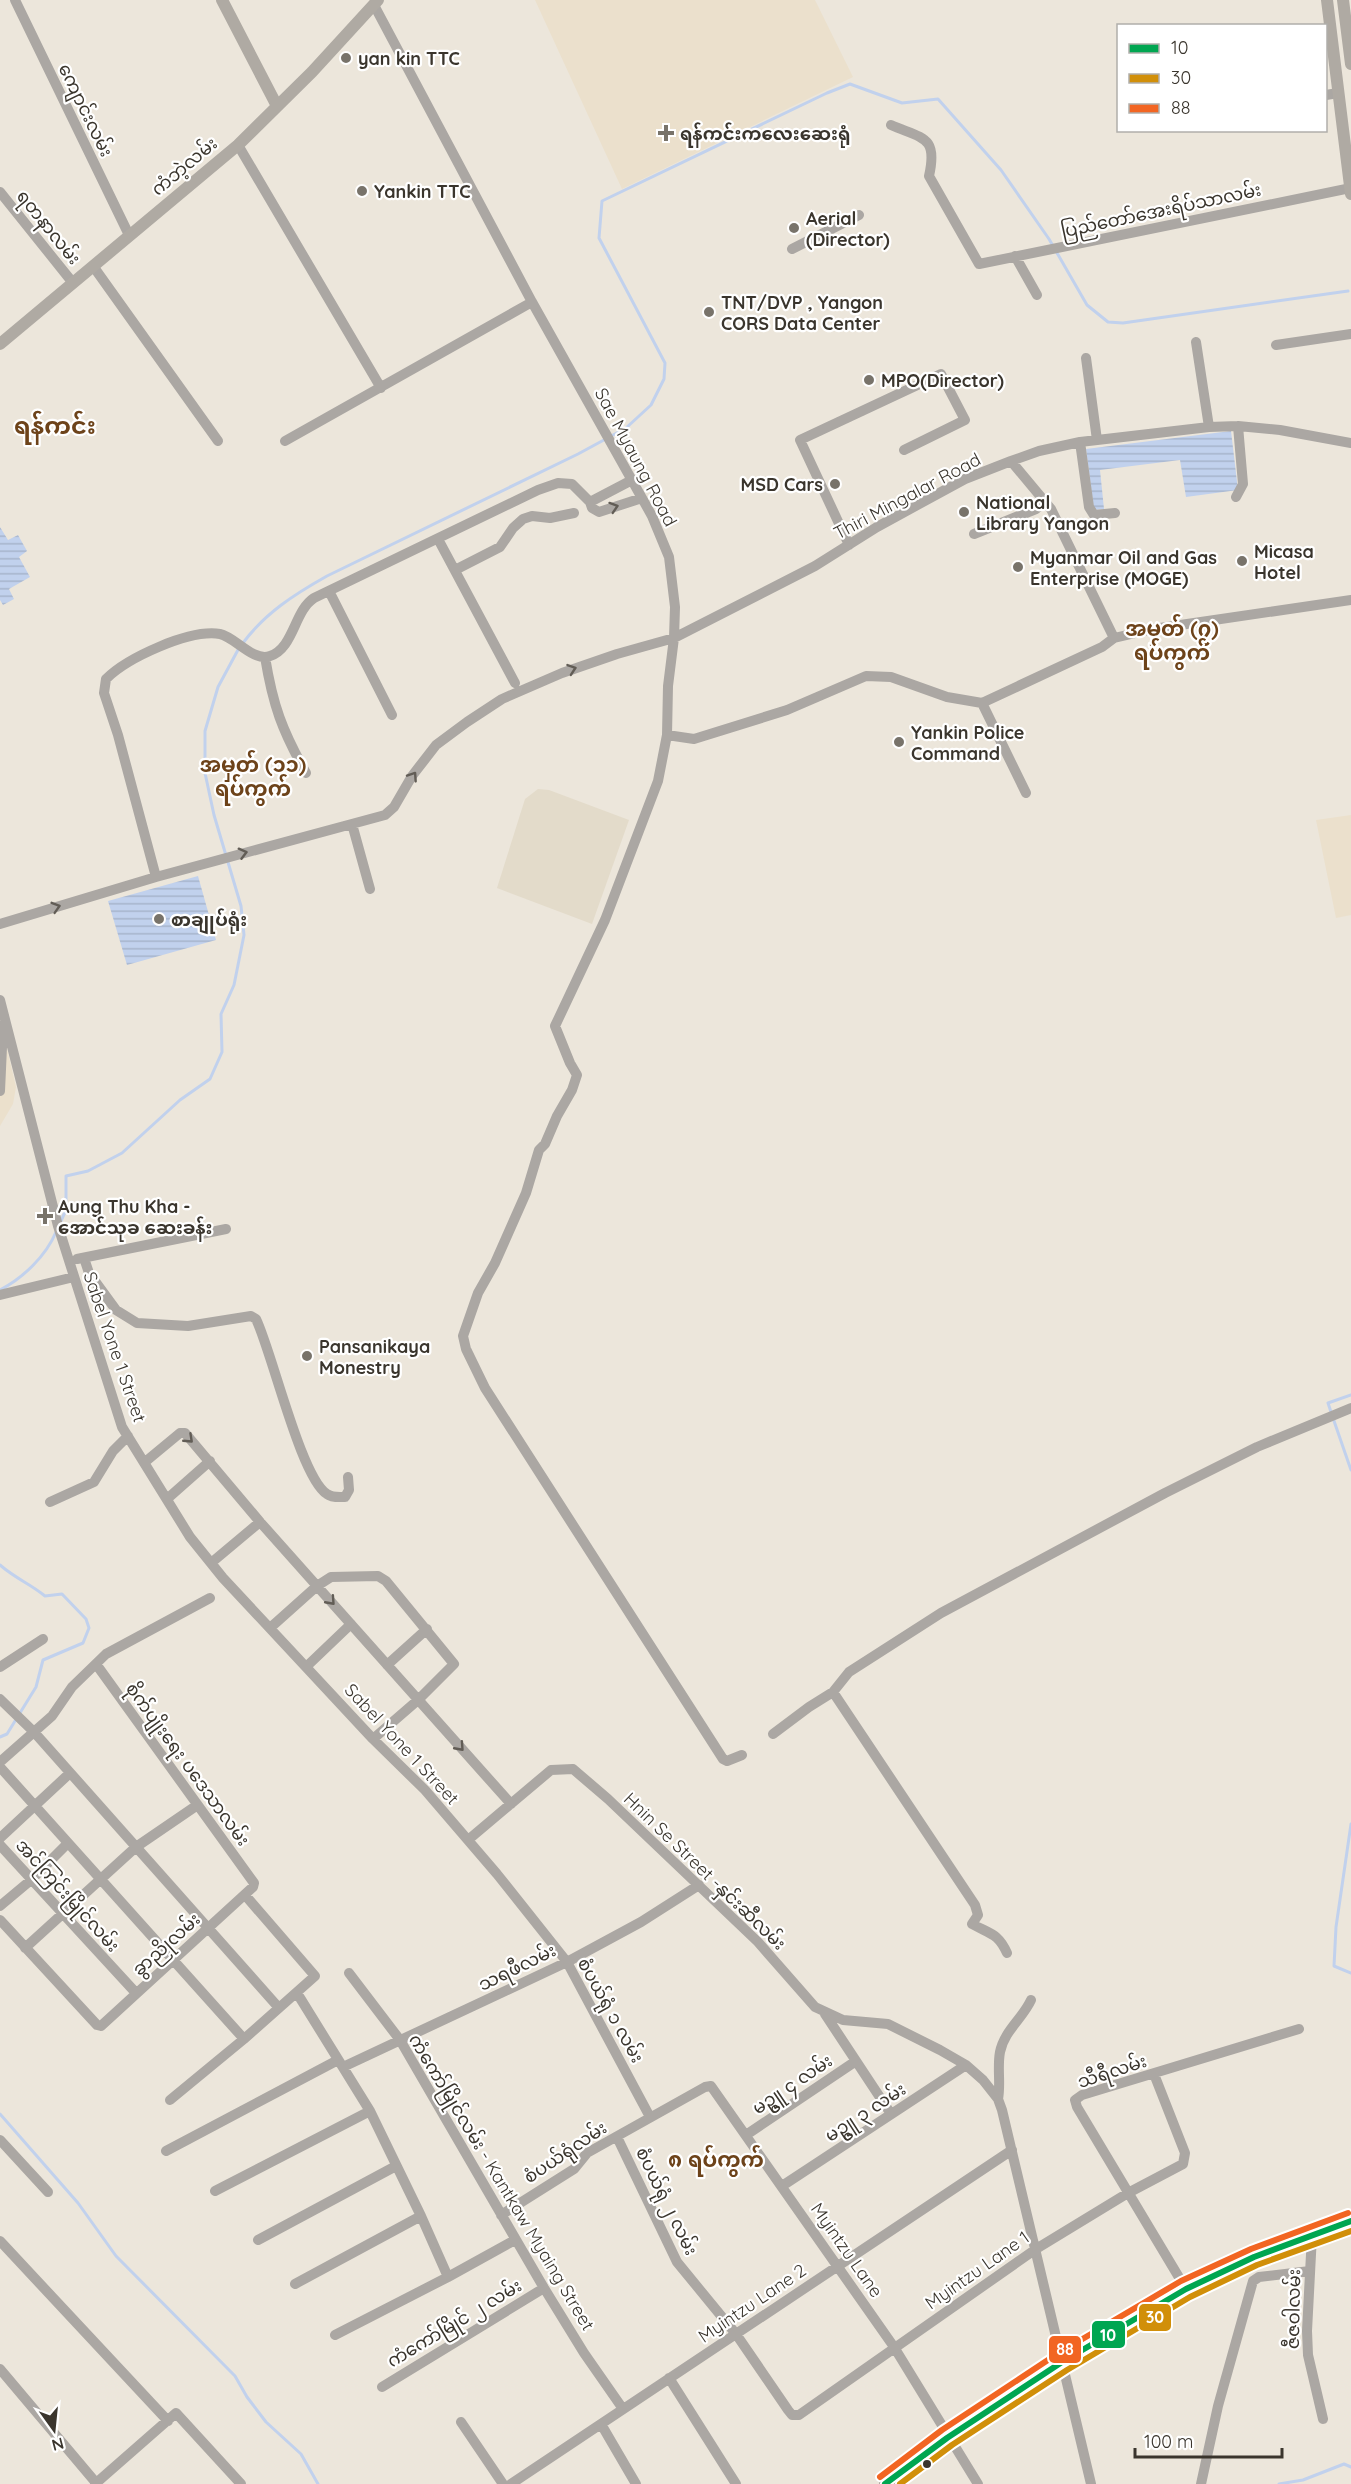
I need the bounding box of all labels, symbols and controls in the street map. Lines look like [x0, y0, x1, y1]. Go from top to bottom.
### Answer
legend [1117, 24, 1327, 132]
text: 10 [1171, 36, 1188, 59]
place label: yan kin TTC [358, 47, 460, 70]
marker: yan kin TTC [339, 51, 353, 65]
street label: ကျောင်းလမ်း [50, 59, 119, 162]
text: 30 [1171, 66, 1191, 89]
text: 88 [1171, 96, 1190, 119]
place label: ရန်ကင်းကလေးဆေးရုံ [680, 122, 851, 148]
marker: ရန်ကင်းကလေးဆေးရုံ [657, 124, 675, 142]
street label: ကံဘဲ့လမ်း [146, 131, 222, 201]
street label: ပြည်တော်အေးရိပ်သာလမ်း [1058, 176, 1264, 246]
place label: Yankin TTC [374, 180, 470, 203]
street label: ရတနာလမ်း [9, 184, 87, 272]
marker: Yankin TTC [355, 184, 369, 198]
place label: Aerial (Director) [806, 207, 890, 251]
marker: Aerial (Director) [787, 221, 801, 235]
place label: TNT/DVP , Yangon CORS Data Center [721, 291, 883, 335]
marker: TNT/DVP , Yangon CORS Data Center [702, 305, 716, 319]
place label: MPO(Director) [881, 369, 1004, 392]
marker: MPO(Director) [862, 373, 876, 387]
street label: Sae Myaung Road [590, 384, 682, 530]
district label: ရန်ကင်း [14, 410, 96, 445]
street label: Thiri Mingalar Road [829, 447, 985, 545]
place label: MSD Cars [741, 473, 823, 496]
marker: MSD Cars [828, 477, 842, 491]
place label: National Library Yangon [976, 491, 1109, 535]
one-way arrow [608, 502, 619, 514]
marker: National Library Yangon [957, 505, 971, 519]
place label: Micasa Hotel [1254, 540, 1314, 584]
place label: Myanmar Oil and Gas Enterprise (MOGE) [1030, 546, 1217, 590]
marker: Micasa Hotel [1235, 554, 1249, 568]
marker: Myanmar Oil and Gas Enterprise (MOGE) [1011, 560, 1025, 574]
district label: အမှတ် (၇) ရပ်ကွက် [1125, 613, 1219, 670]
one-way arrow [566, 664, 577, 677]
place label: Yankin Police Command [911, 721, 1024, 765]
marker: Yankin Police Command [892, 735, 906, 749]
district label: အမှတ် (၁၁) ရပ်ကွက် [200, 749, 306, 806]
one-way arrow [406, 772, 417, 783]
one-way arrow [237, 848, 248, 860]
one-way arrow [50, 902, 61, 914]
place label: စာချုပ်ရုံး [171, 908, 247, 935]
marker: စာချုပ်ရုံး [152, 912, 166, 926]
place label: Aung Thu Kha - အောင်သုခ ဆေးခန်း [58, 1195, 212, 1242]
marker: Aung Thu Kha - အောင်သုခ ဆေးခန်း [36, 1207, 54, 1225]
street label: Sabel Yone 1 Street [78, 1269, 152, 1425]
place label: Pansanikaya Monestry [319, 1335, 430, 1379]
marker: Pansanikaya Monestry [300, 1349, 314, 1363]
one-way arrow [183, 1432, 193, 1443]
one-way arrow [324, 1595, 335, 1605]
street label: စိုက်ပျိုးရေး ပဒေသာလမ်း [118, 1676, 257, 1853]
street label: Sabel Yone 1 Street [340, 1679, 464, 1809]
one-way arrow [453, 1740, 464, 1751]
street label: Hnin Se Street -နှင်းဆီလမ်း [616, 1786, 792, 1958]
street label: အင်ကြင်းမြိုင်လမ်း [8, 1832, 126, 1959]
street label: ခွာညိုလမ်း [126, 1906, 207, 1984]
street label: သရဖီလမ်း [474, 1937, 561, 1999]
street label: စံပယ်ရုံ ၁ လမ်း [569, 1953, 650, 2068]
street label: ကံကော်မြိုင်လမ်း - Kantkaw Myaing Street [401, 2028, 602, 2337]
street label: သီရီလမ်း [1074, 2047, 1151, 2097]
street label: မဥ္ဇူ ၄ လမ်း [747, 2048, 839, 2123]
street label: မဥ္ဇူ ၃ လမ်း [820, 2076, 912, 2150]
street label: စံပယ်ရုံလမ်း [518, 2115, 613, 2192]
street label: စံပယ်ရုံ ၂ လမ်း [627, 2143, 704, 2261]
district label: ၈ ရပ်ကွက် [668, 2144, 764, 2177]
street label: Myintzu Lane [806, 2198, 888, 2302]
street label: Myintzu Lane 1 [920, 2226, 1034, 2314]
street label: Myintzu Lane 2 [694, 2258, 810, 2348]
street label: ဇီဇဝါလမ်း [1279, 2269, 1305, 2349]
street label: ကံကော်မြိုင် ၂ လမ်း [381, 2272, 528, 2376]
line badge: 30 [1138, 2303, 1172, 2332]
text: 30 [1146, 2307, 1164, 2327]
line badge: 10 [1091, 2320, 1126, 2349]
text: 10 [1100, 2325, 1116, 2345]
line badge: 88 [1048, 2335, 1082, 2364]
text: 88 [1056, 2339, 1074, 2359]
north arrow [24, 2400, 84, 2460]
scale bar [1135, 2421, 1282, 2459]
text: 100 m [1144, 2430, 1193, 2453]
text: N [50, 2433, 66, 2456]
unlabelled marker [921, 2458, 933, 2470]

